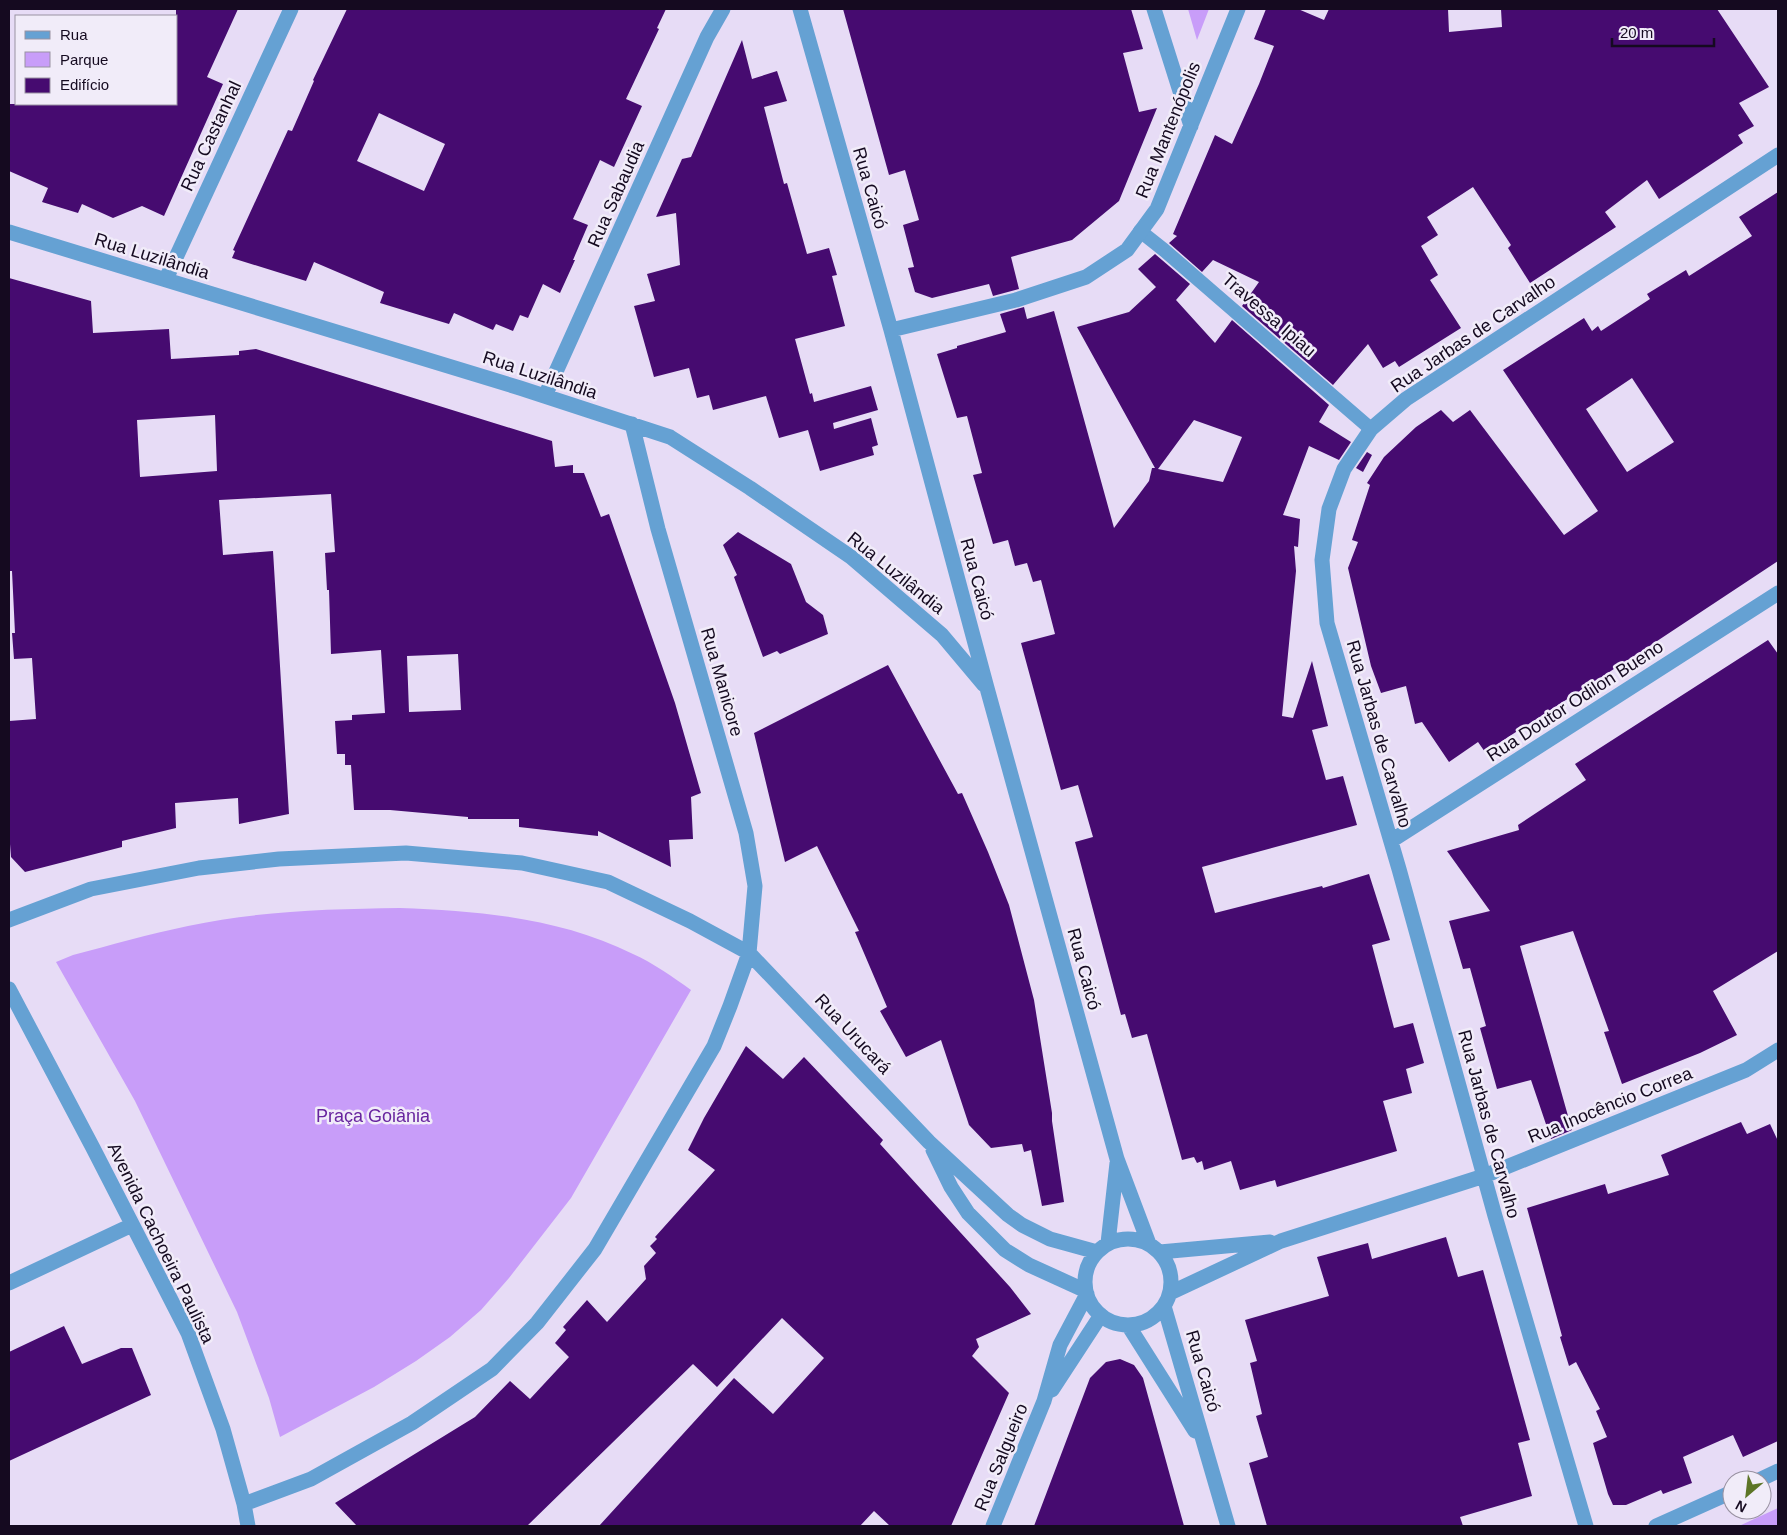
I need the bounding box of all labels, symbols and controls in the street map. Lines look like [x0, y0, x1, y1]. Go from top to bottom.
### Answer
legend [15, 15, 178, 105]
scale bar [1612, 15, 1714, 47]
text: 20 m [1620, 24, 1653, 41]
text: Rua [60, 26, 88, 43]
text: Parque [60, 51, 108, 68]
street label: Rua Mantenópolis [1132, 59, 1204, 201]
text: Edifício [60, 76, 109, 93]
street label: Rua Castanhal [177, 78, 245, 194]
street label: Rua Sabaudia [584, 137, 649, 250]
street label: Rua Caicó [849, 145, 891, 231]
street label: Rua Luzilândia [92, 229, 213, 283]
street label: Travessa Ipiau [1218, 269, 1320, 361]
street label: Rua Jarbas de Carvalho [1387, 271, 1559, 397]
street label: Rua Luzilândia [480, 347, 601, 403]
street label: Rua Luzilândia [843, 528, 949, 619]
street label: Rua Caicó [956, 536, 998, 622]
street label: Rua Manicore [697, 625, 747, 739]
street label: Rua Doutor Odilon Bueno [1483, 636, 1667, 766]
street label: Rua Jarbas de Carvalho [1343, 638, 1415, 830]
street label: Rua Caicó [1063, 926, 1105, 1012]
street label: Rua Urucará [811, 990, 896, 1079]
street label: Rua Jarbas de Carvalho [1454, 1028, 1524, 1220]
street label: Rua Inocêncio Correa [1525, 1063, 1696, 1147]
park label: Praça Goiânia [316, 1106, 431, 1126]
street label: Avenida Cachoeira Paulista [104, 1139, 219, 1348]
street label: Rua Caicó [1182, 1328, 1224, 1414]
street label: Rua Salgueiro [970, 1400, 1032, 1514]
north arrow [1722, 1470, 1772, 1520]
text: N [1733, 1497, 1749, 1516]

